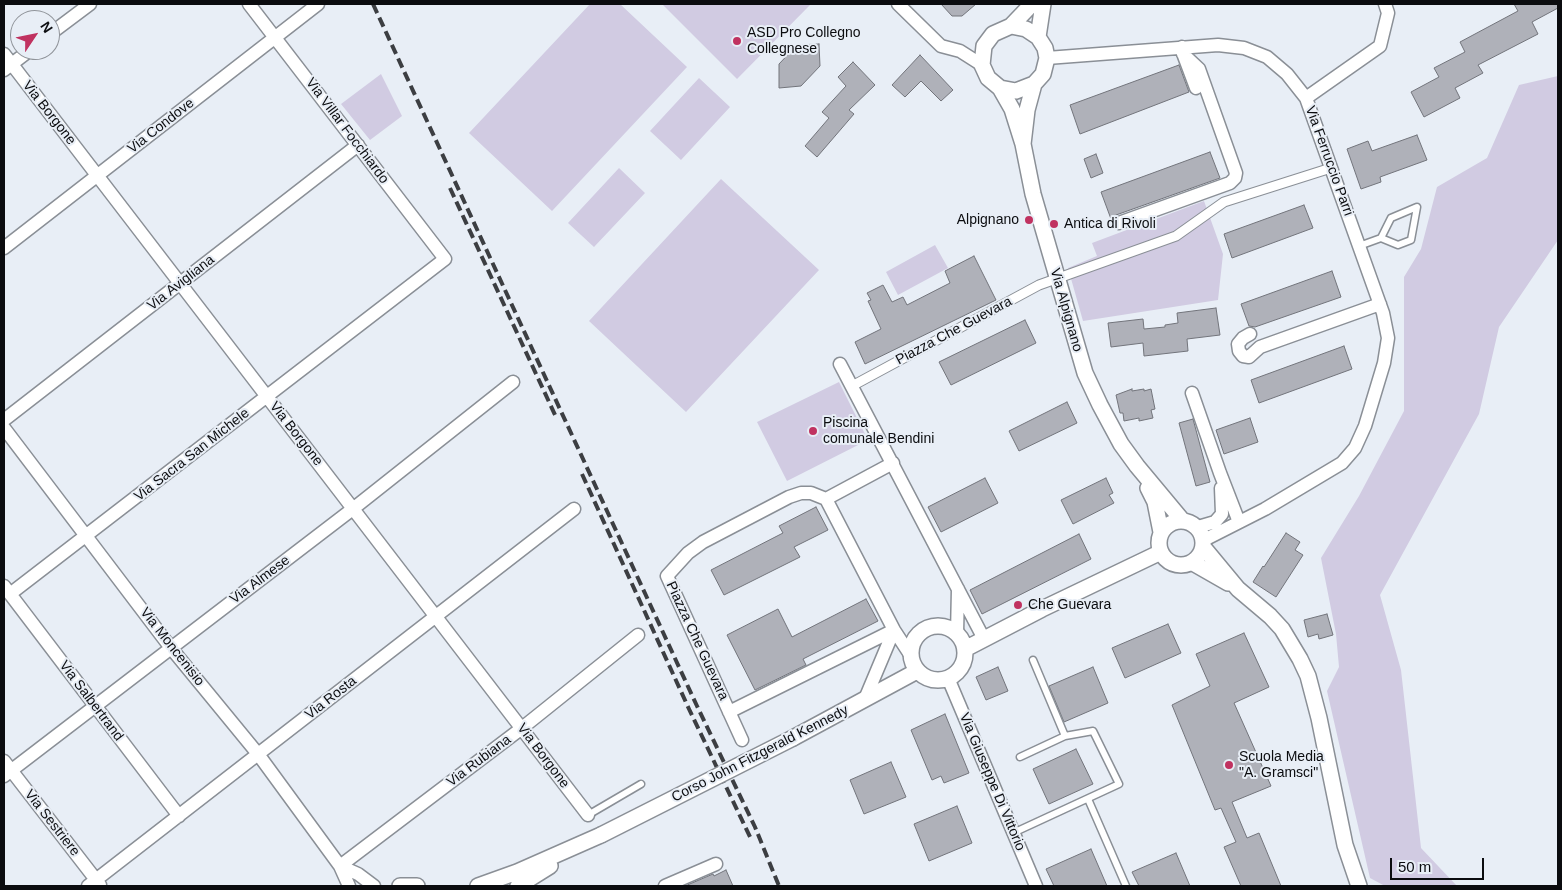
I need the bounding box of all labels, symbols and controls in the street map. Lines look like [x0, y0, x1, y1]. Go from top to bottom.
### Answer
north arrow [10, 10, 60, 60]
text: N [37, 19, 56, 36]
place label: ASD Pro Collegno Collegnese [747, 25, 861, 58]
marker: ASD Pro Collegno Collegnese [731, 35, 743, 47]
street label: Via Villar Focchiardo [302, 75, 392, 187]
street label: Via Borgone [19, 78, 79, 148]
street label: Via Condove [124, 95, 198, 157]
street label: Via Ferruccio Parri [1301, 104, 1357, 218]
place label: Alpignano [957, 212, 1019, 228]
marker: Alpignano [1023, 214, 1035, 226]
place label: Antica di Rivoli [1064, 216, 1156, 232]
marker: Antica di Rivoli [1048, 218, 1060, 230]
street label: Via Avigliana [144, 252, 218, 314]
street label: Via Alpignano [1046, 266, 1086, 354]
street label: Piazza Che Guevara [893, 293, 1015, 369]
street label: Via Borgone [266, 399, 326, 469]
street label: Via Sacra San Michele [131, 405, 253, 505]
place label: Piscina comunale Bendini [823, 415, 934, 448]
marker: Piscina comunale Bendini [807, 425, 819, 437]
street label: Via Almese [227, 552, 293, 608]
street label: Piazza Che Guevara [662, 579, 732, 703]
place label: Che Guevara [1028, 597, 1111, 613]
marker: Che Guevara [1012, 599, 1024, 611]
street label: Via Moncenisio [136, 605, 208, 689]
street label: Via Salbertrand [55, 658, 127, 744]
street label: Via Rosta [302, 673, 360, 723]
street label: Corso John Fitzgerald Kennedy [669, 702, 851, 806]
street label: Via Giuseppe Di Vittorio [955, 711, 1029, 853]
street label: Via Borgone [513, 720, 573, 792]
street label: Via Rubiana [444, 731, 514, 791]
place label: Scuola Media "A. Gramsci" [1239, 749, 1324, 782]
marker: Scuola Media "A. Gramsci" [1223, 759, 1235, 771]
street label: Via Sestriere [21, 786, 83, 860]
scale bar [1392, 848, 1486, 880]
text: 50 m [1398, 858, 1431, 875]

